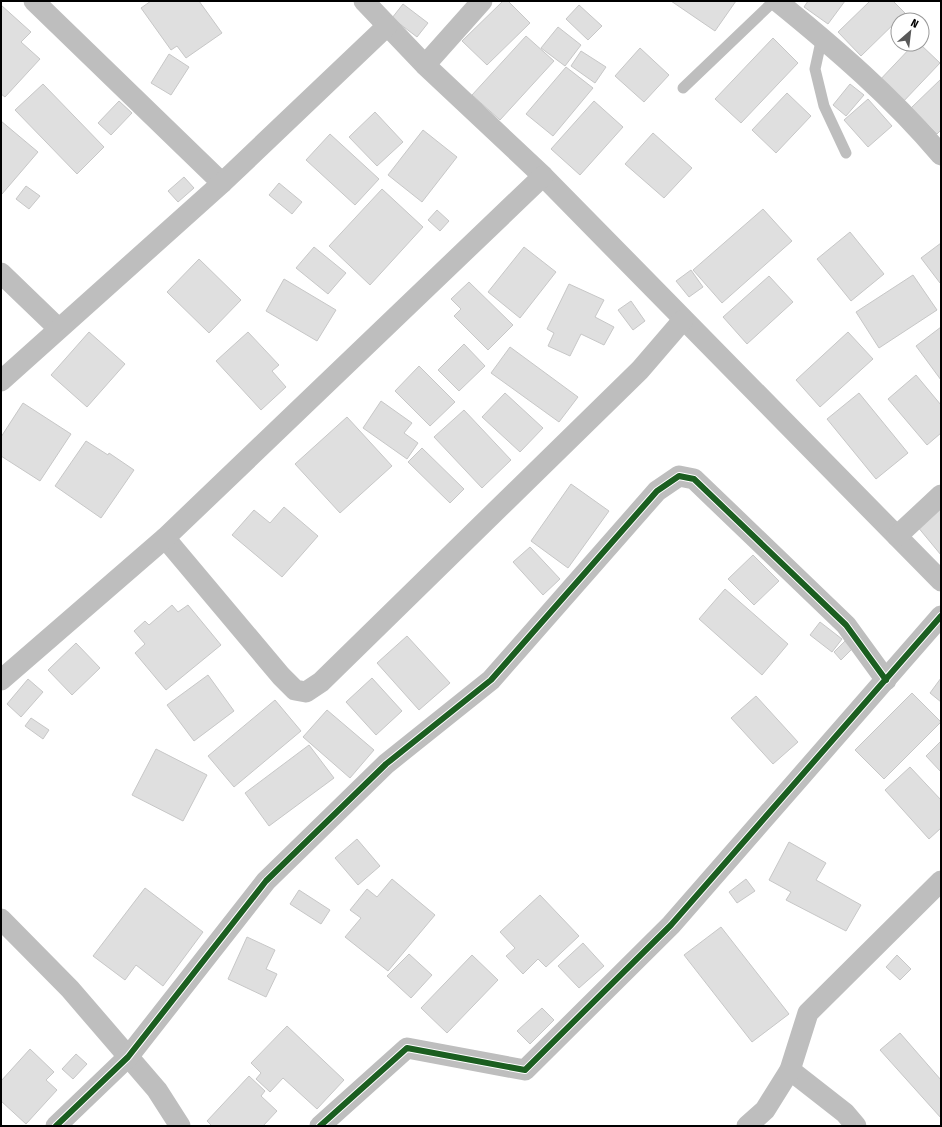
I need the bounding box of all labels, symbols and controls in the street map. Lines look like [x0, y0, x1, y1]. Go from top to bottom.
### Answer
north arrow [890, 12, 930, 52]
text: N [908, 16, 920, 31]

